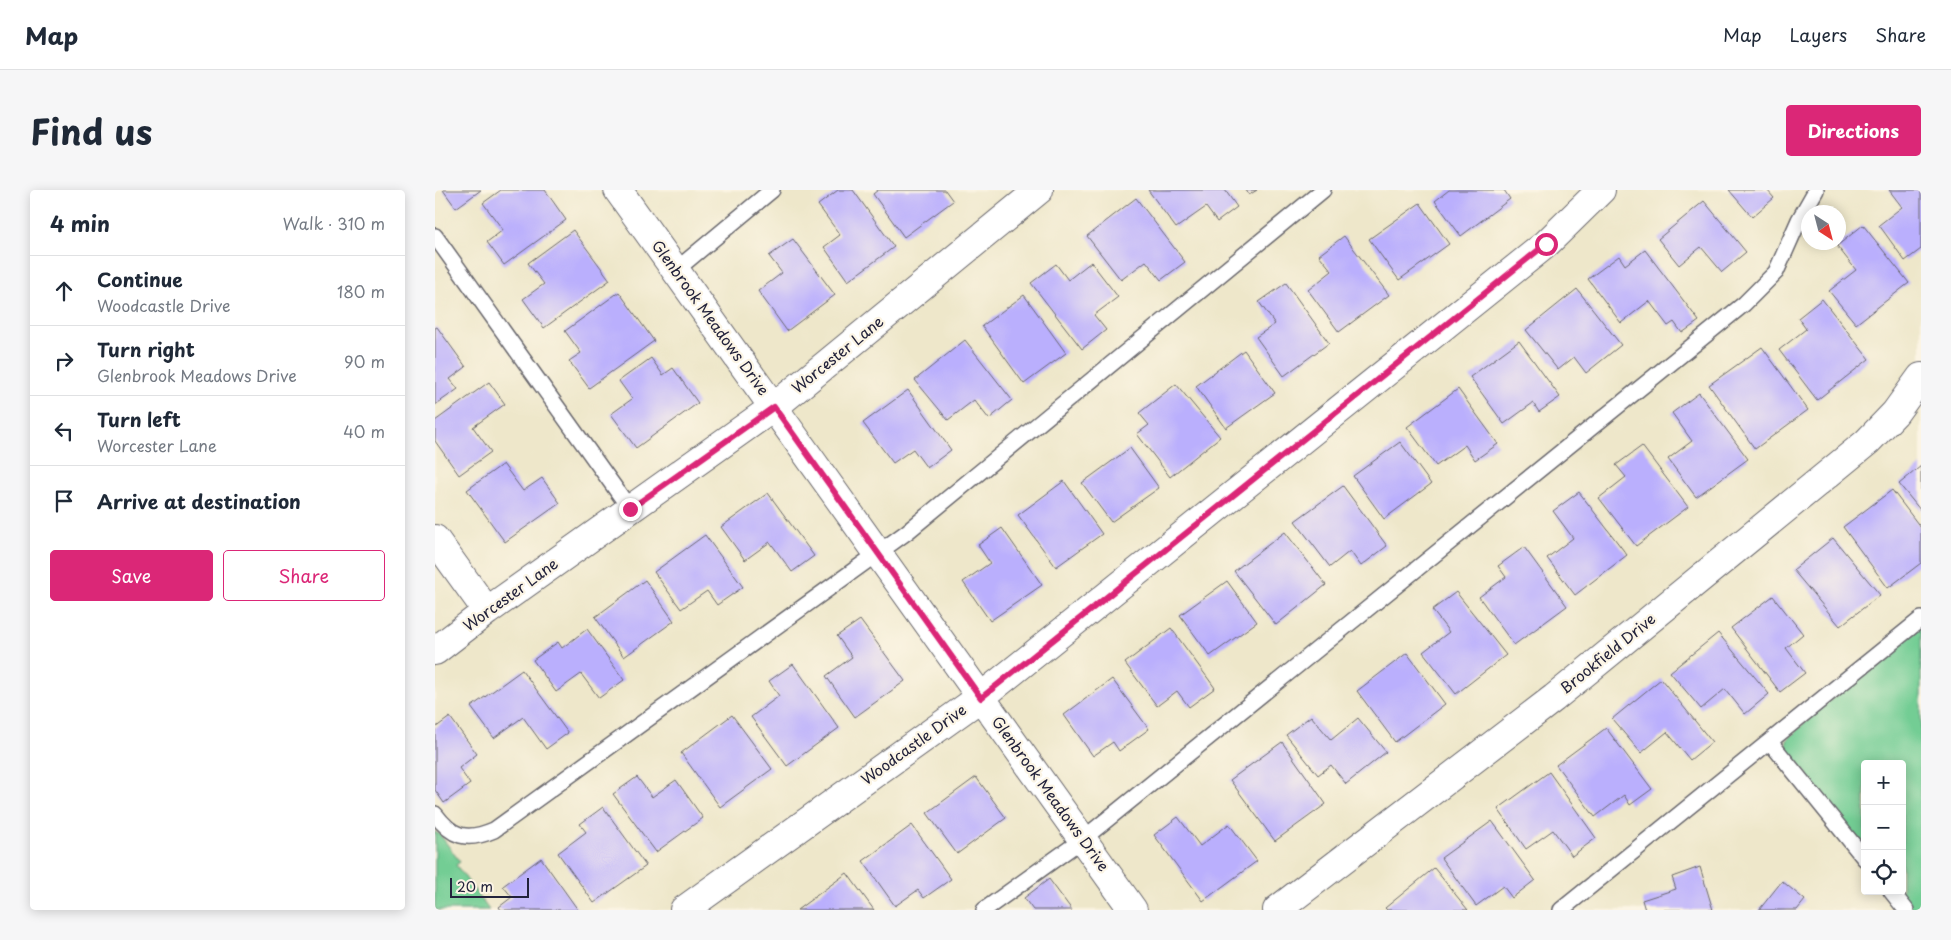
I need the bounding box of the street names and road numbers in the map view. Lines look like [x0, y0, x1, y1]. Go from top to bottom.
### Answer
street label: Glenbrook Meadows Drive [647, 235, 776, 400]
street label: Worcester Lane [786, 310, 888, 398]
street label: Worcester Lane [458, 551, 562, 636]
street label: Brookfield Drive [1554, 607, 1660, 699]
street label: Woodcastle Drive [856, 698, 971, 790]
street label: Glenbrook Meadows Drive [987, 711, 1116, 876]

